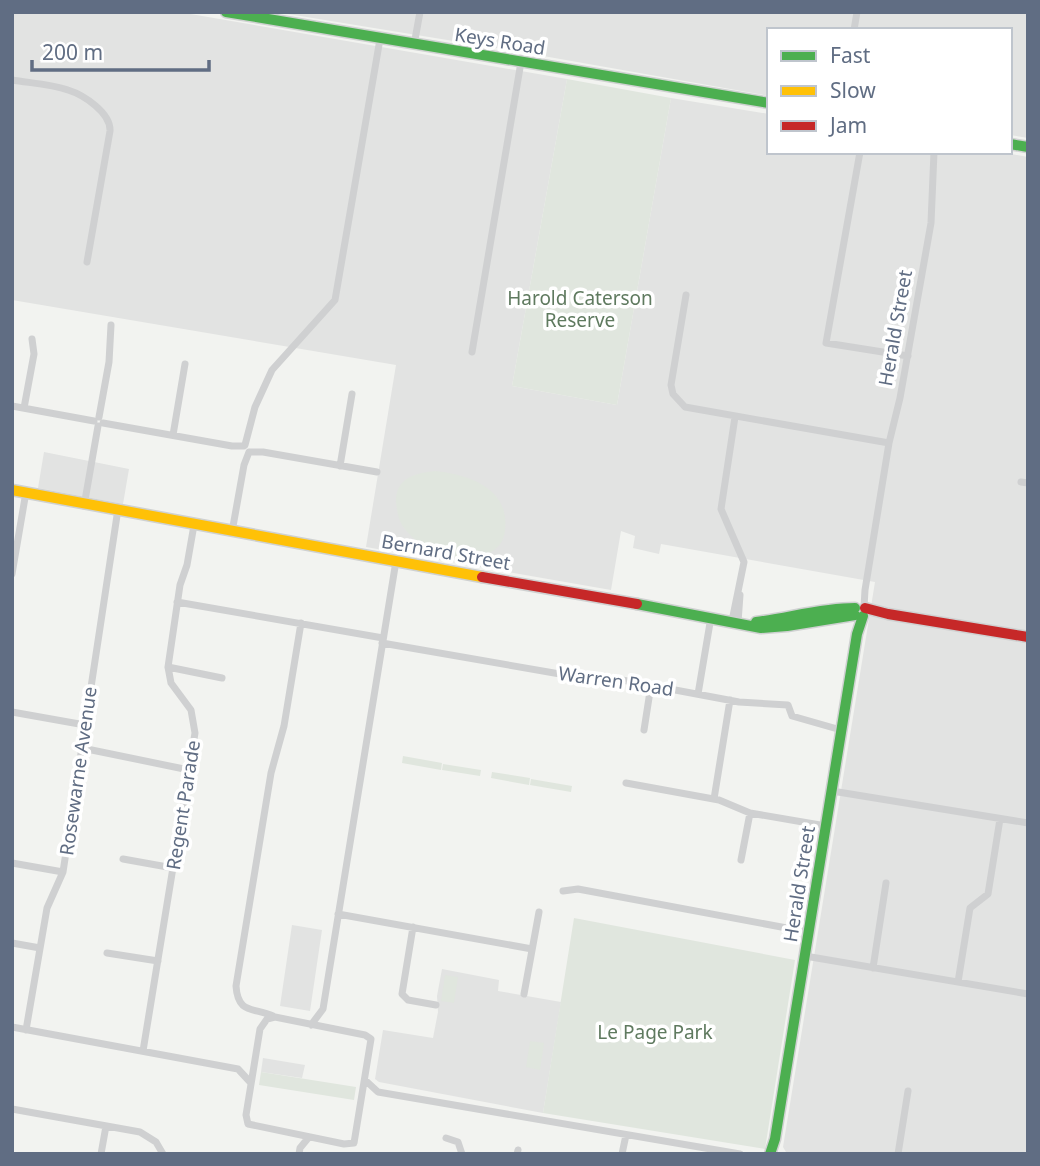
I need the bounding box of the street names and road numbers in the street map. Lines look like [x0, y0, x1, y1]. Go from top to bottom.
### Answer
street label: Keys Road [453, 21, 547, 61]
street label: Herald Street [872, 268, 918, 388]
street label: Bernard Street [379, 528, 513, 576]
street label: Warren Road [557, 660, 675, 702]
street label: Rosewarne Avenue [53, 685, 103, 857]
street label: Regent Parade [160, 738, 206, 872]
street label: Herald Street [777, 824, 821, 944]

